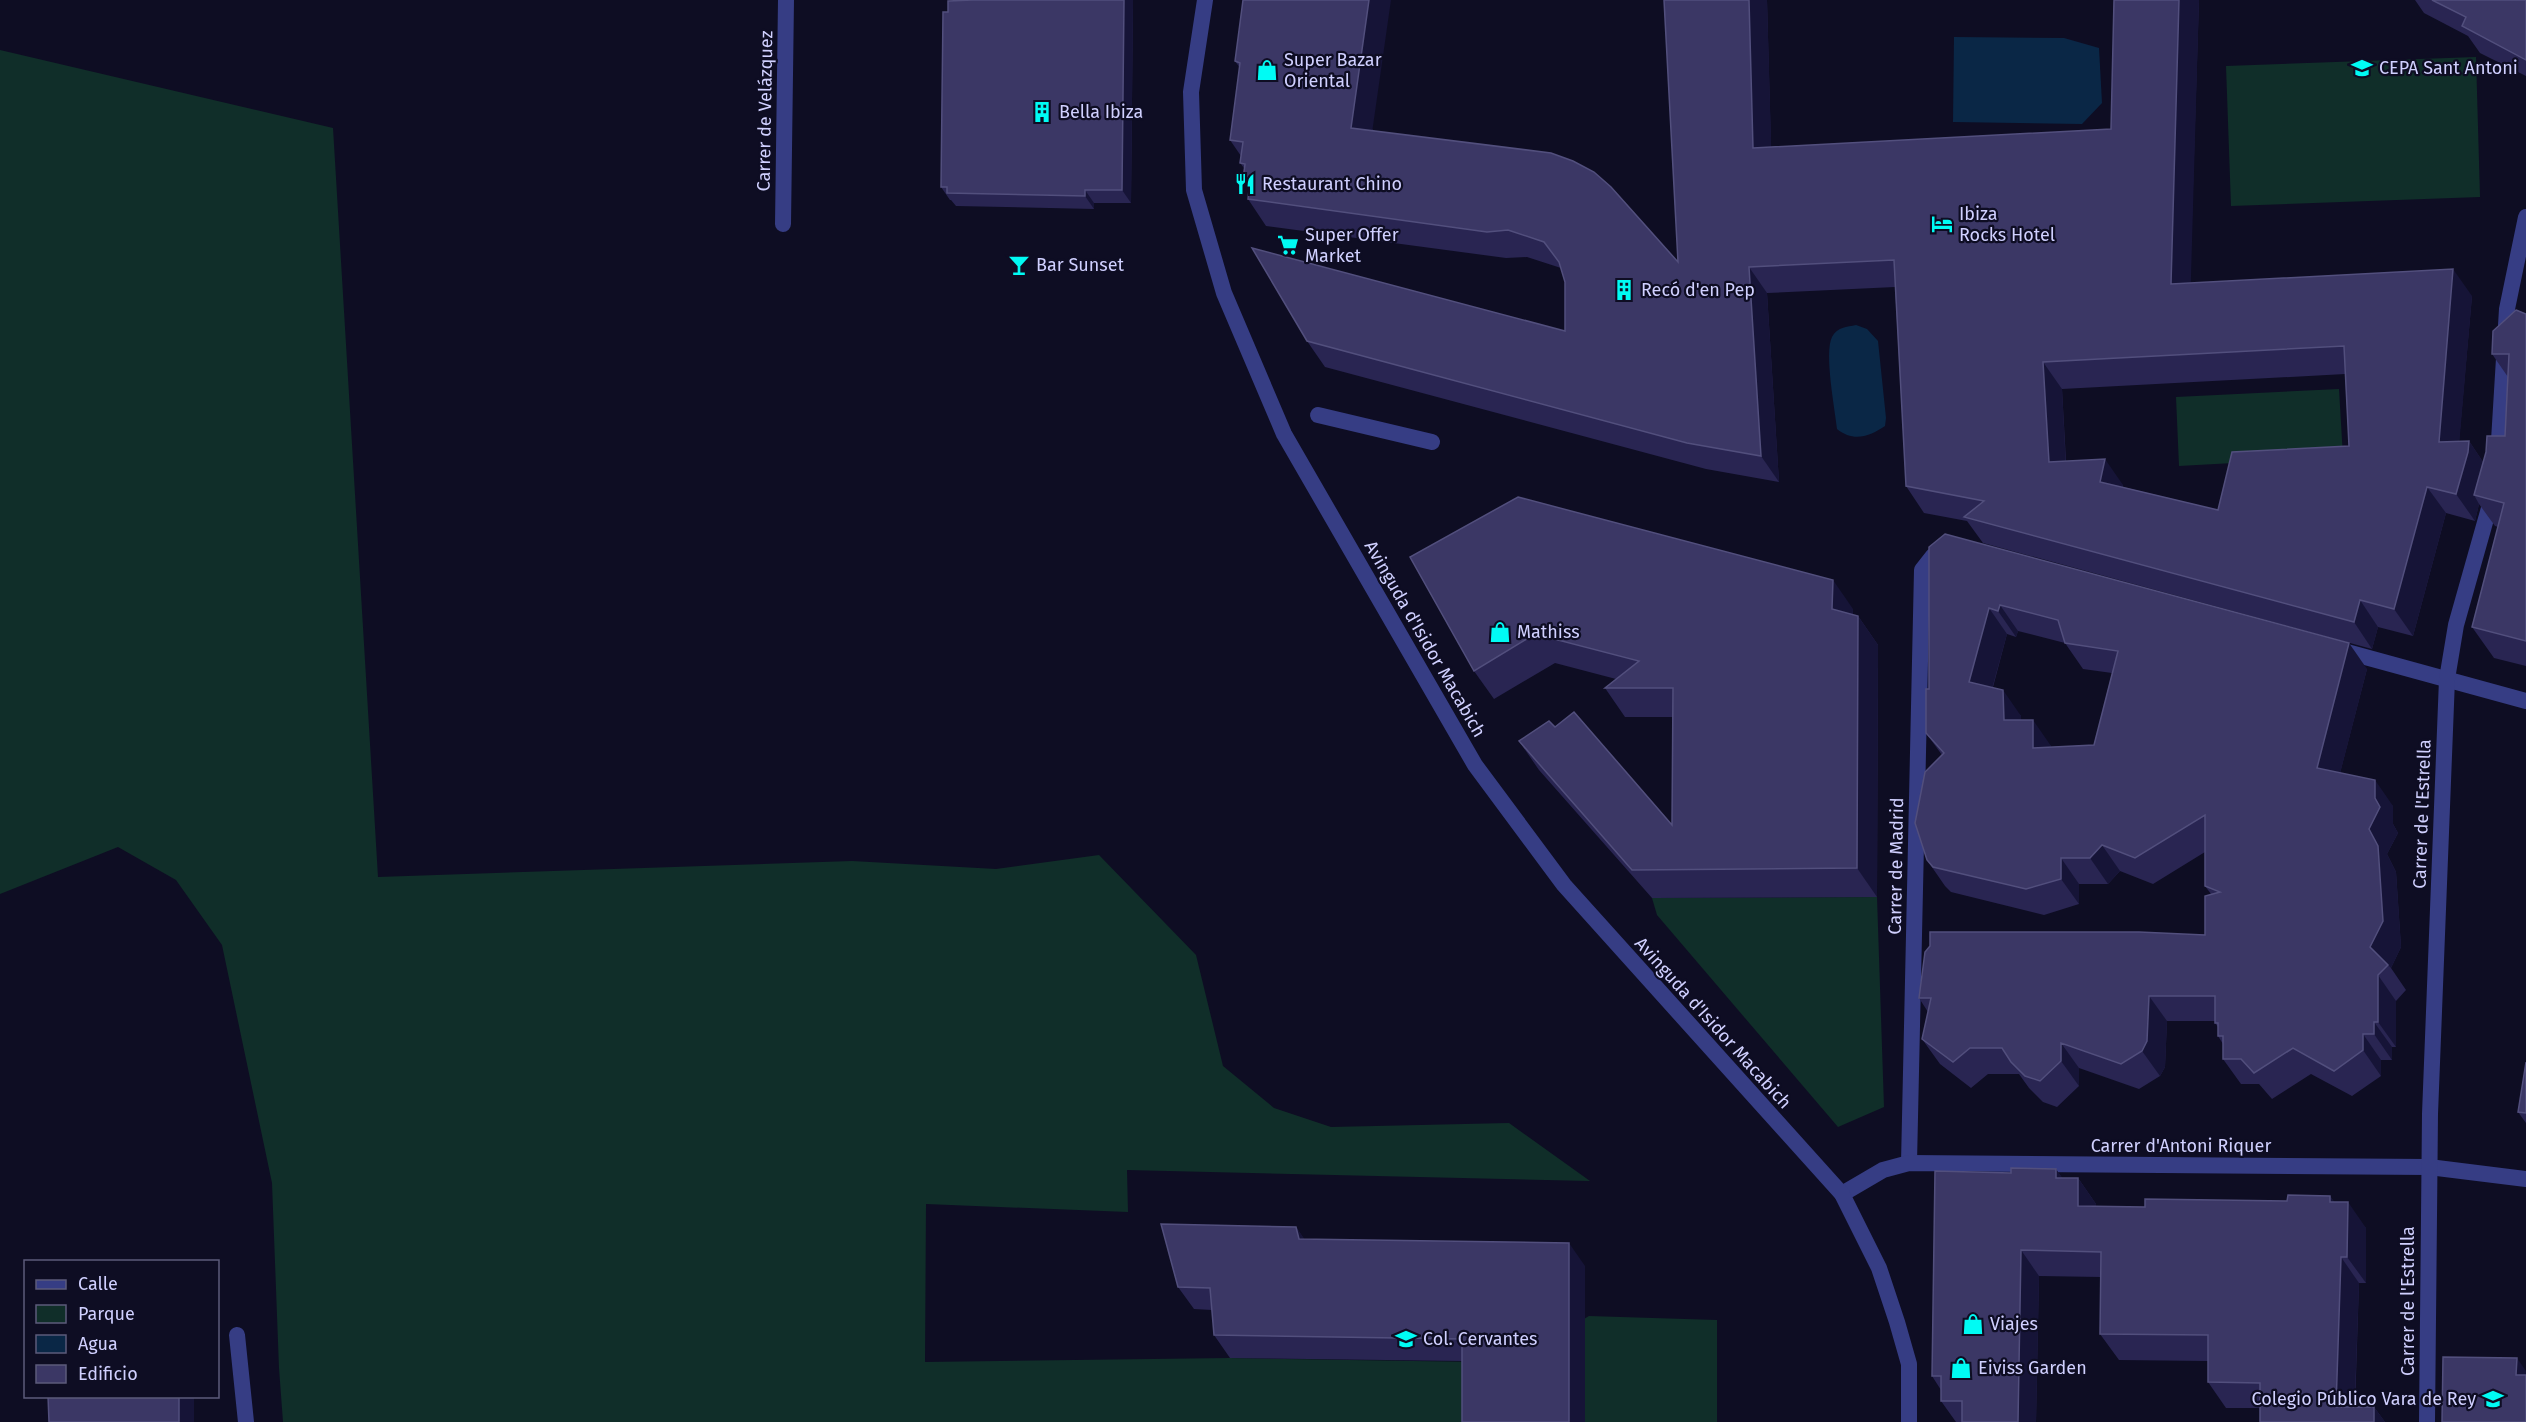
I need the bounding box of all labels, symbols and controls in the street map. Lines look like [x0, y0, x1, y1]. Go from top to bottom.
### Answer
street label: Carrer de Velázquez [753, 30, 777, 192]
place label: Super Bazar Oriental [1284, 49, 1382, 92]
school or university icon: CEPA Sant Antoni [2350, 56, 2374, 80]
place label: CEPA Sant Antoni [2379, 57, 2518, 79]
shop icon: Super Bazar Oriental [1255, 58, 1279, 82]
building icon: Bella Ibiza [1030, 100, 1054, 124]
place label: Bella Ibiza [1059, 101, 1143, 123]
restaurant icon: Restaurant Chino [1233, 172, 1257, 196]
place label: Restaurant Chino [1262, 173, 1402, 195]
place label: Ibiza Rocks Hotel [1959, 203, 2055, 246]
hotel icon: Ibiza Rocks Hotel [1930, 212, 1954, 236]
place label: Super Offer Market [1305, 224, 1399, 267]
supermarket icon: Super Offer Market [1276, 233, 1300, 257]
bar icon: Bar Sunset [1007, 253, 1031, 277]
place label: Bar Sunset [1036, 254, 1125, 276]
building icon: Recó d'en Pep [1612, 278, 1636, 302]
place label: Recó d'en Pep [1641, 279, 1755, 301]
street label: Avinguda d'Isidor Macabich [1360, 537, 1490, 741]
shop icon: Mathiss [1488, 620, 1512, 644]
place label: Mathiss [1517, 621, 1580, 643]
street label: Carrer de l'Estrella [2408, 739, 2436, 889]
street label: Carrer de Madrid [1884, 797, 1908, 935]
street label: Avinguda d'Isidor Macabich [1630, 933, 1796, 1113]
street label: Carrer d'Antoni Riquer [2091, 1135, 2271, 1157]
street label: Carrer de l'Estrella [2397, 1226, 2419, 1376]
legend [24, 1260, 219, 1398]
text: Calle [78, 1273, 118, 1295]
text: Parque [78, 1303, 135, 1325]
shop icon: Viajes [1961, 1312, 1985, 1336]
place label: Viajes [1990, 1313, 2038, 1335]
school or university icon: Col. Cervantes [1394, 1327, 1418, 1351]
place label: Col. Cervantes [1423, 1328, 1538, 1350]
text: Agua [78, 1333, 118, 1355]
shop icon: Eiviss Garden [1949, 1356, 1973, 1380]
place label: Eiviss Garden [1978, 1357, 2087, 1379]
text: Edificio [78, 1363, 138, 1385]
school or university icon: Colegio Público Vara de Rey [2481, 1387, 2505, 1411]
place label: Colegio Público Vara de Rey [2252, 1388, 2476, 1410]

